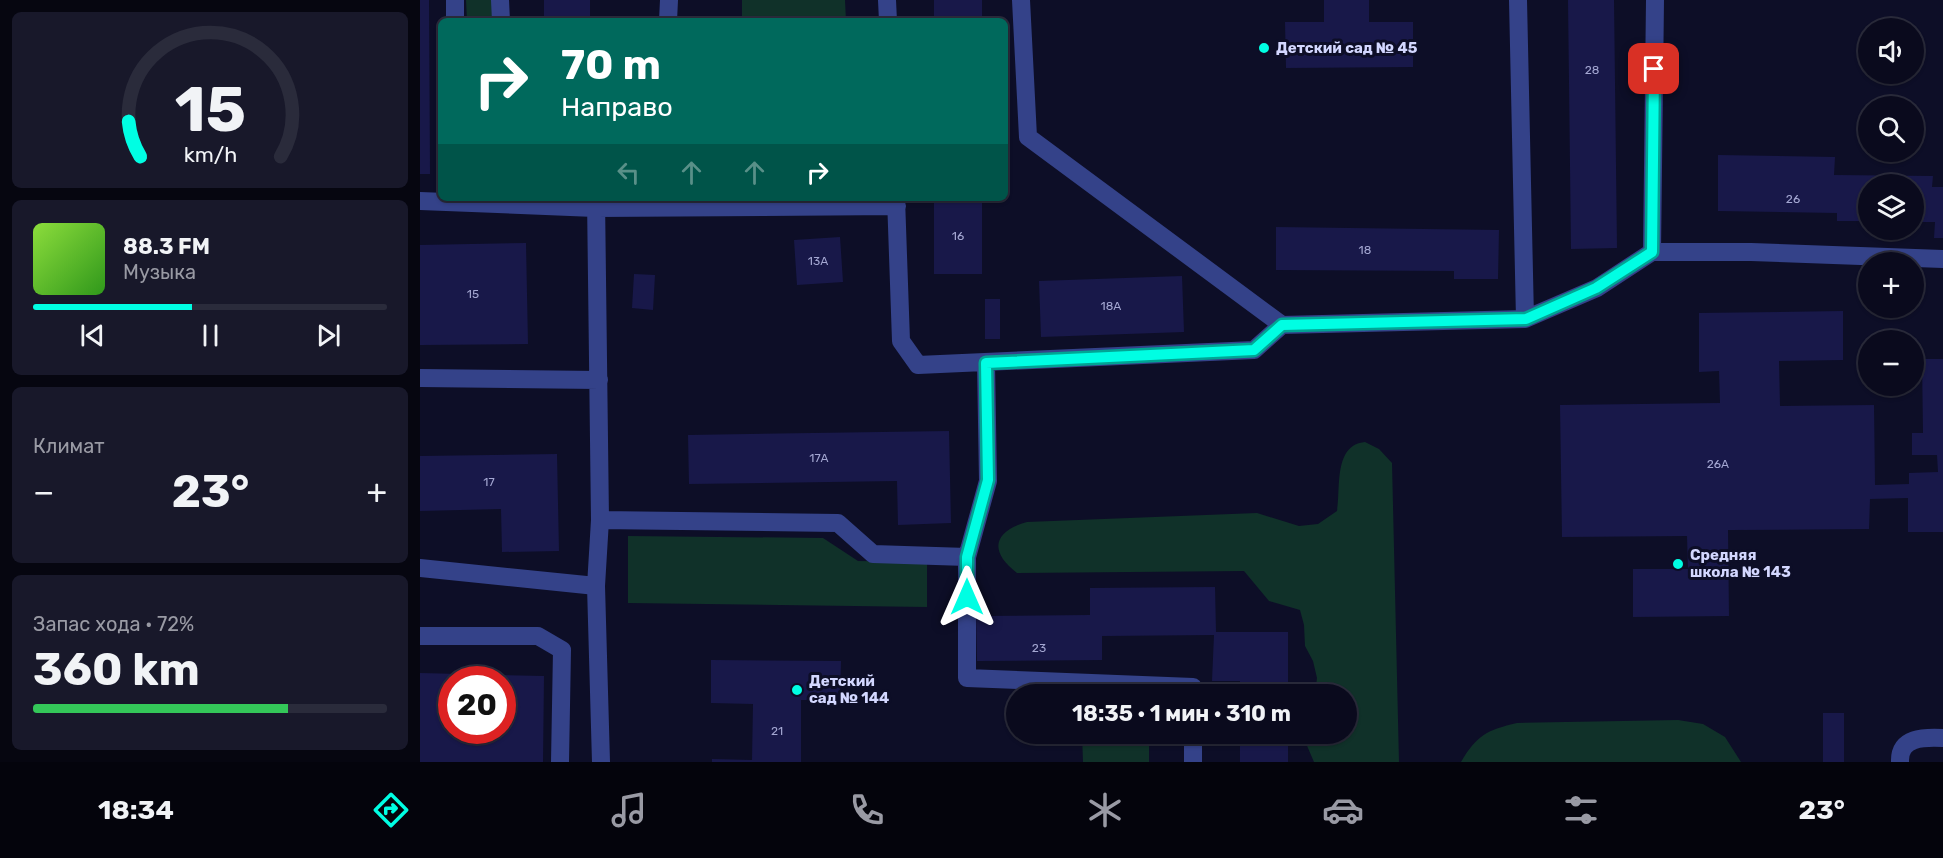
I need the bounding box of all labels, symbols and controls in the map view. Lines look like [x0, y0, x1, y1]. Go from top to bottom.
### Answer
map controls [1858, 18, 1924, 396]
button: sound [1858, 18, 1924, 84]
place label: Детский сад № 45 [1276, 39, 1418, 57]
text: 70 m [561, 40, 661, 90]
marker: Детский сад № 45 [1257, 41, 1271, 55]
icon: right [462, 42, 540, 120]
pin [1628, 43, 1679, 94]
icon: arrive [1637, 52, 1670, 85]
house number: 28 [1585, 63, 1599, 77]
text: 15 [174, 73, 246, 147]
text: Направо [561, 91, 673, 123]
button: search [1858, 96, 1924, 162]
text: km/h [183, 142, 237, 167]
icon: left [612, 156, 645, 189]
icon: ahead [675, 156, 708, 189]
icon: ahead [738, 156, 771, 189]
icon: right [801, 156, 834, 189]
button: layers [1858, 174, 1924, 240]
house number: 26 [1786, 192, 1800, 206]
house number: 16 [952, 229, 964, 243]
text: 88.3 FM [123, 233, 210, 260]
house number: 18 [1359, 243, 1371, 257]
button: + [1858, 252, 1924, 318]
house number: 13А [808, 254, 828, 268]
text: Музыка [123, 260, 196, 284]
house number: 15 [467, 287, 479, 301]
house number: 18А [1101, 299, 1121, 313]
icon: previous [76, 319, 109, 352]
icon: pause [194, 319, 227, 352]
icon: next [312, 319, 345, 352]
button: − [1858, 330, 1924, 396]
text: Климат [33, 434, 105, 458]
house number: 17А [809, 451, 829, 465]
house number: 26А [1707, 457, 1729, 471]
text: 23° [172, 465, 249, 518]
text: − [33, 472, 54, 511]
text: + [366, 472, 387, 511]
house number: 17 [483, 475, 495, 489]
place label: Средняя школа № 143 [1690, 546, 1791, 581]
marker: Средняя школа № 143 [1671, 557, 1685, 571]
position arrow [935, 565, 999, 629]
text: Запас хода · 72% [33, 612, 194, 636]
house number: 23 [1032, 641, 1046, 655]
text: 360 km [33, 643, 200, 696]
speed limit sign: 20 [438, 666, 516, 744]
place label: Детский сад № 144 [809, 672, 889, 707]
marker: Детский сад № 144 [790, 683, 804, 697]
text: 18:35 · 1 мин · 310 m [1072, 700, 1291, 727]
house number: 21 [771, 724, 783, 738]
icon: directions [370, 789, 412, 831]
icon: music [608, 789, 650, 831]
icon: phone [846, 789, 888, 831]
icon: climate [1084, 789, 1126, 831]
icon: car [1322, 789, 1364, 831]
icon: filters [1560, 789, 1602, 831]
text: 18:34 [98, 794, 174, 826]
text: 23° [1798, 794, 1845, 826]

